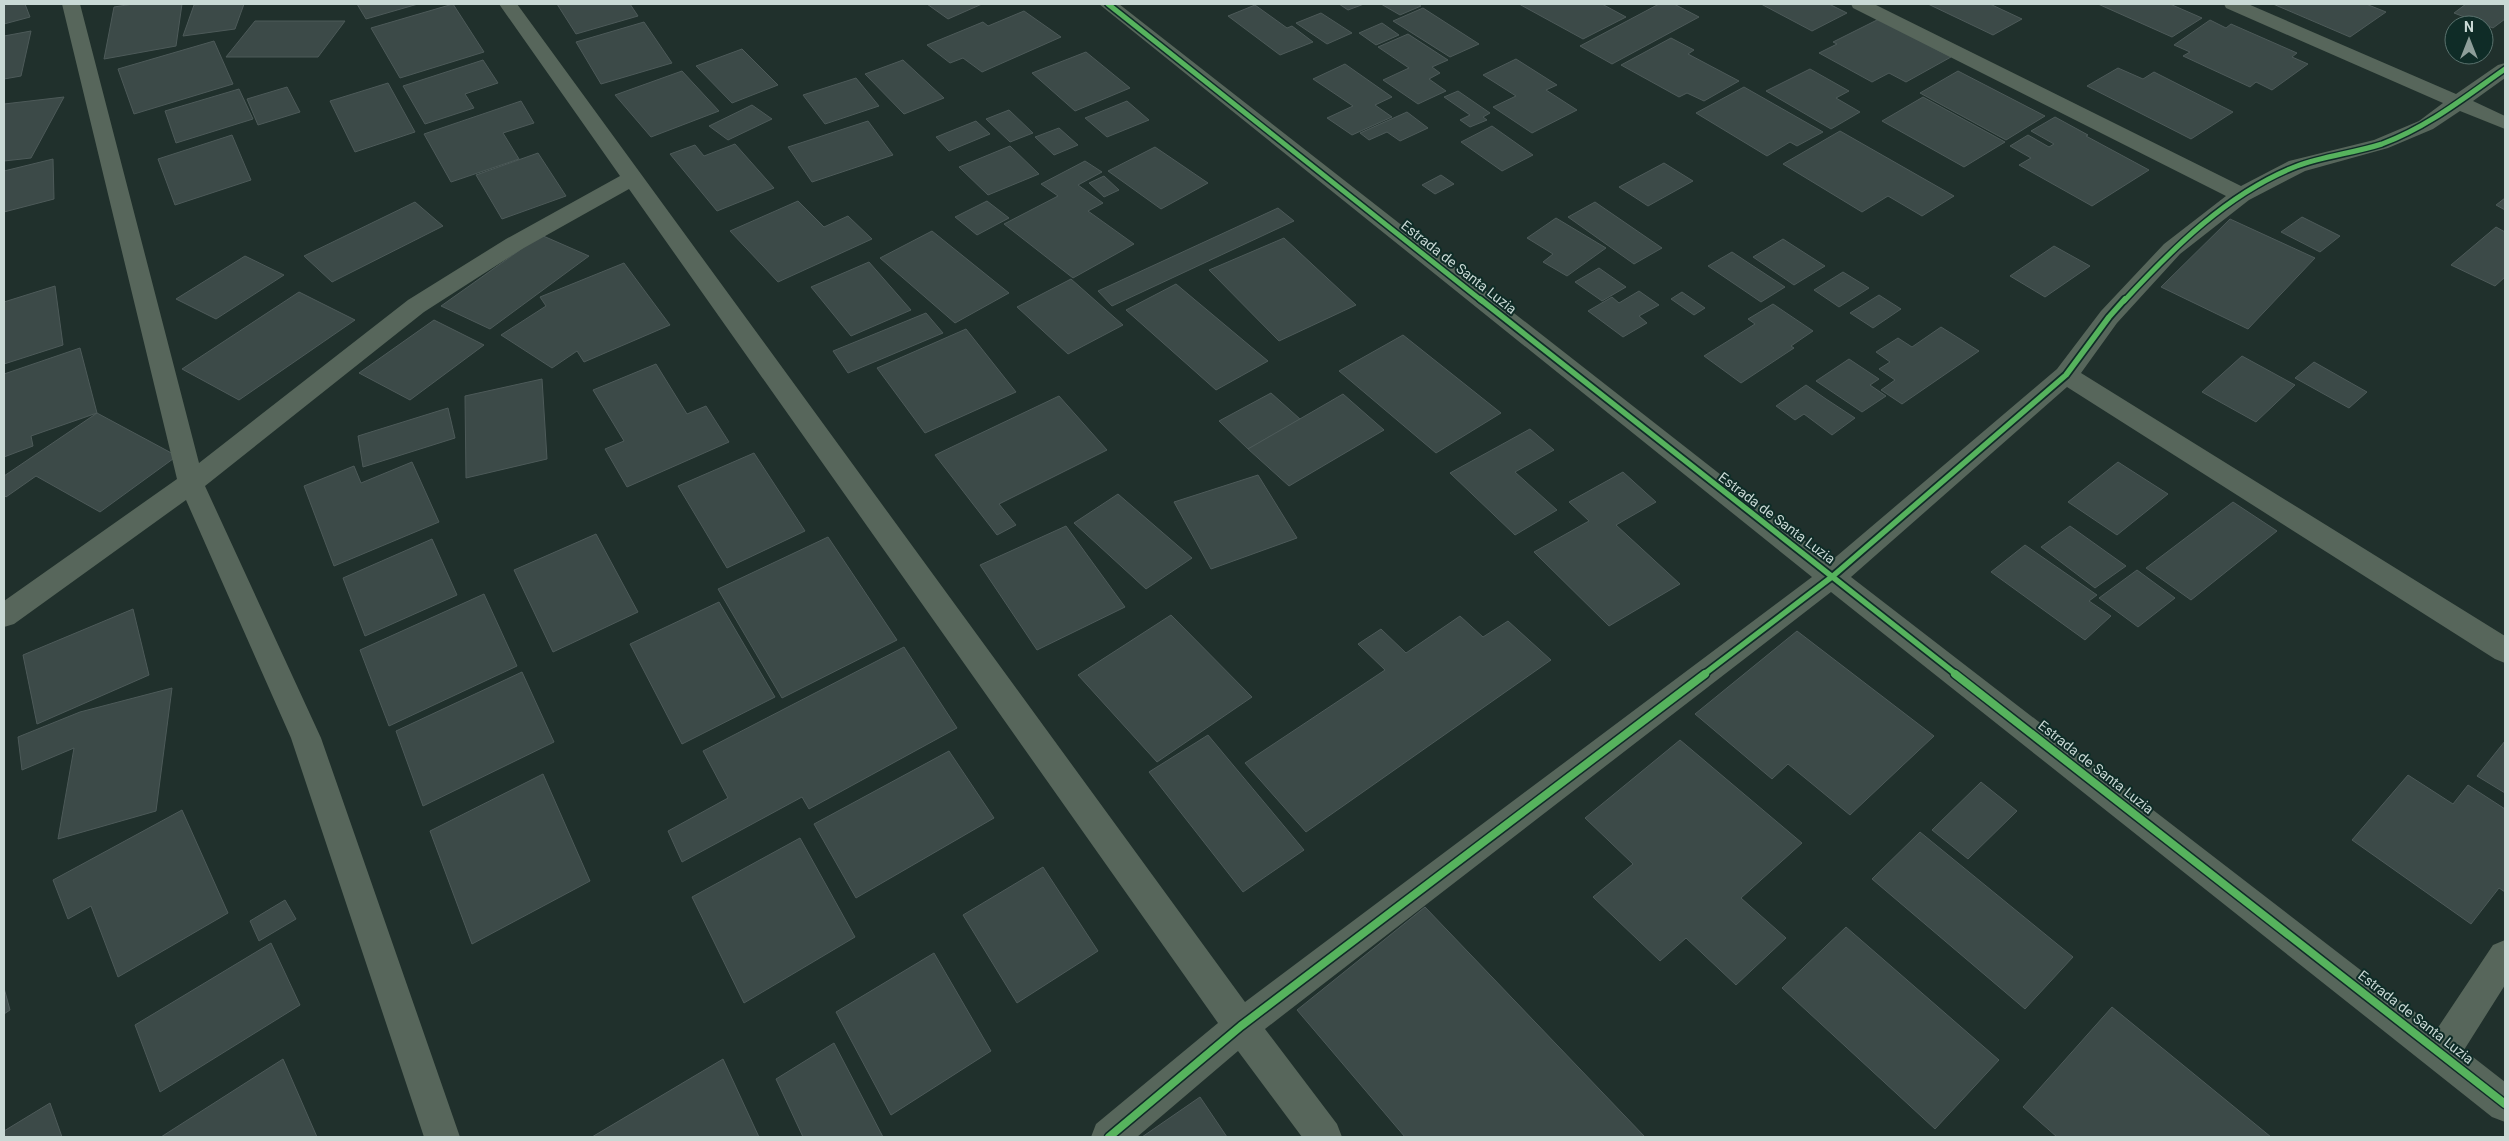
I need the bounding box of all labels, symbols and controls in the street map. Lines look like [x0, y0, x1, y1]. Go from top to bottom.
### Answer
north arrow [2444, 15, 2494, 65]
text: N [2464, 19, 2474, 35]
street label: Estrada de Santa Luzia [1398, 217, 1520, 317]
street label: Estrada de Santa Luzia [1716, 469, 1838, 567]
street label: Estrada de Santa Luzia [2035, 717, 2157, 817]
street label: Estrada de Santa Luzia [2355, 967, 2477, 1067]

